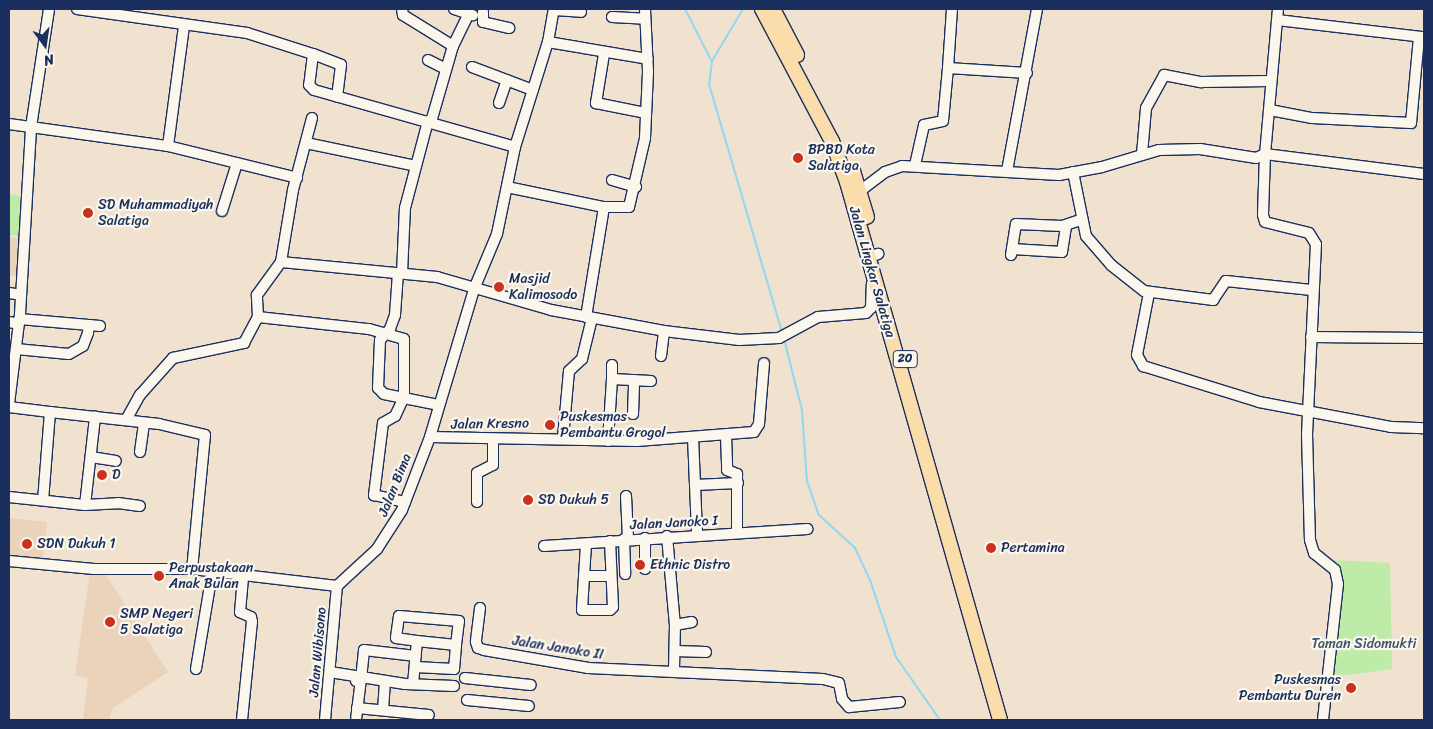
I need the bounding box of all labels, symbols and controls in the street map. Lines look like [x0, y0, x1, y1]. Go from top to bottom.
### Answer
north arrow [20, 20, 70, 70]
text: N [41, 47, 56, 73]
place label: BPBD Kota Salatiga [808, 142, 875, 174]
marker: BPBD Kota Salatiga [792, 152, 804, 164]
place label: SD Muhammadiyah Salatiga [98, 197, 213, 230]
street label: Jalan Lingkar Salatiga [845, 205, 899, 339]
marker: SD Muhammadiyah Salatiga [82, 207, 94, 219]
place label: Masjid Kalimosodo [509, 271, 577, 304]
marker: Masjid Kalimosodo [493, 281, 505, 293]
road number: 20 [892, 349, 918, 368]
place label: Puskesmas Pembantu Grogol [560, 409, 666, 442]
street label: Jalan Kresno [451, 415, 529, 433]
marker: Puskesmas Pembantu Grogol [544, 419, 556, 431]
street label: Jalan Bima [375, 451, 415, 519]
place label: D [112, 467, 120, 483]
marker: D [96, 469, 108, 481]
place label: SD Dukuh 5 [538, 492, 609, 508]
marker: SD Dukuh 5 [522, 494, 534, 506]
street label: Jalan Janoko I [630, 512, 718, 534]
place label: SDN Dukuh 1 [37, 536, 115, 552]
marker: SDN Dukuh 1 [21, 538, 33, 550]
place label: Pertamina [1001, 540, 1065, 556]
marker: Pertamina [985, 542, 997, 554]
place label: Ethnic Distro [650, 557, 731, 573]
marker: Ethnic Distro [634, 559, 646, 571]
place label: Perpustakaan Anak Bulan [169, 560, 253, 592]
marker: Perpustakaan Anak Bulan [153, 570, 165, 582]
place label: SMP Negeri 5 Salatiga [120, 606, 193, 638]
street label: Jalan Wibisono [306, 606, 330, 698]
marker: SMP Negeri 5 Salatiga [104, 616, 116, 628]
street label: Jalan Janoko II [511, 633, 605, 663]
park label: Taman Sidomukti [1311, 636, 1417, 652]
place label: Puskesmas Pembantu Duren [1239, 672, 1341, 704]
marker: Puskesmas Pembantu Duren [1345, 682, 1357, 694]

